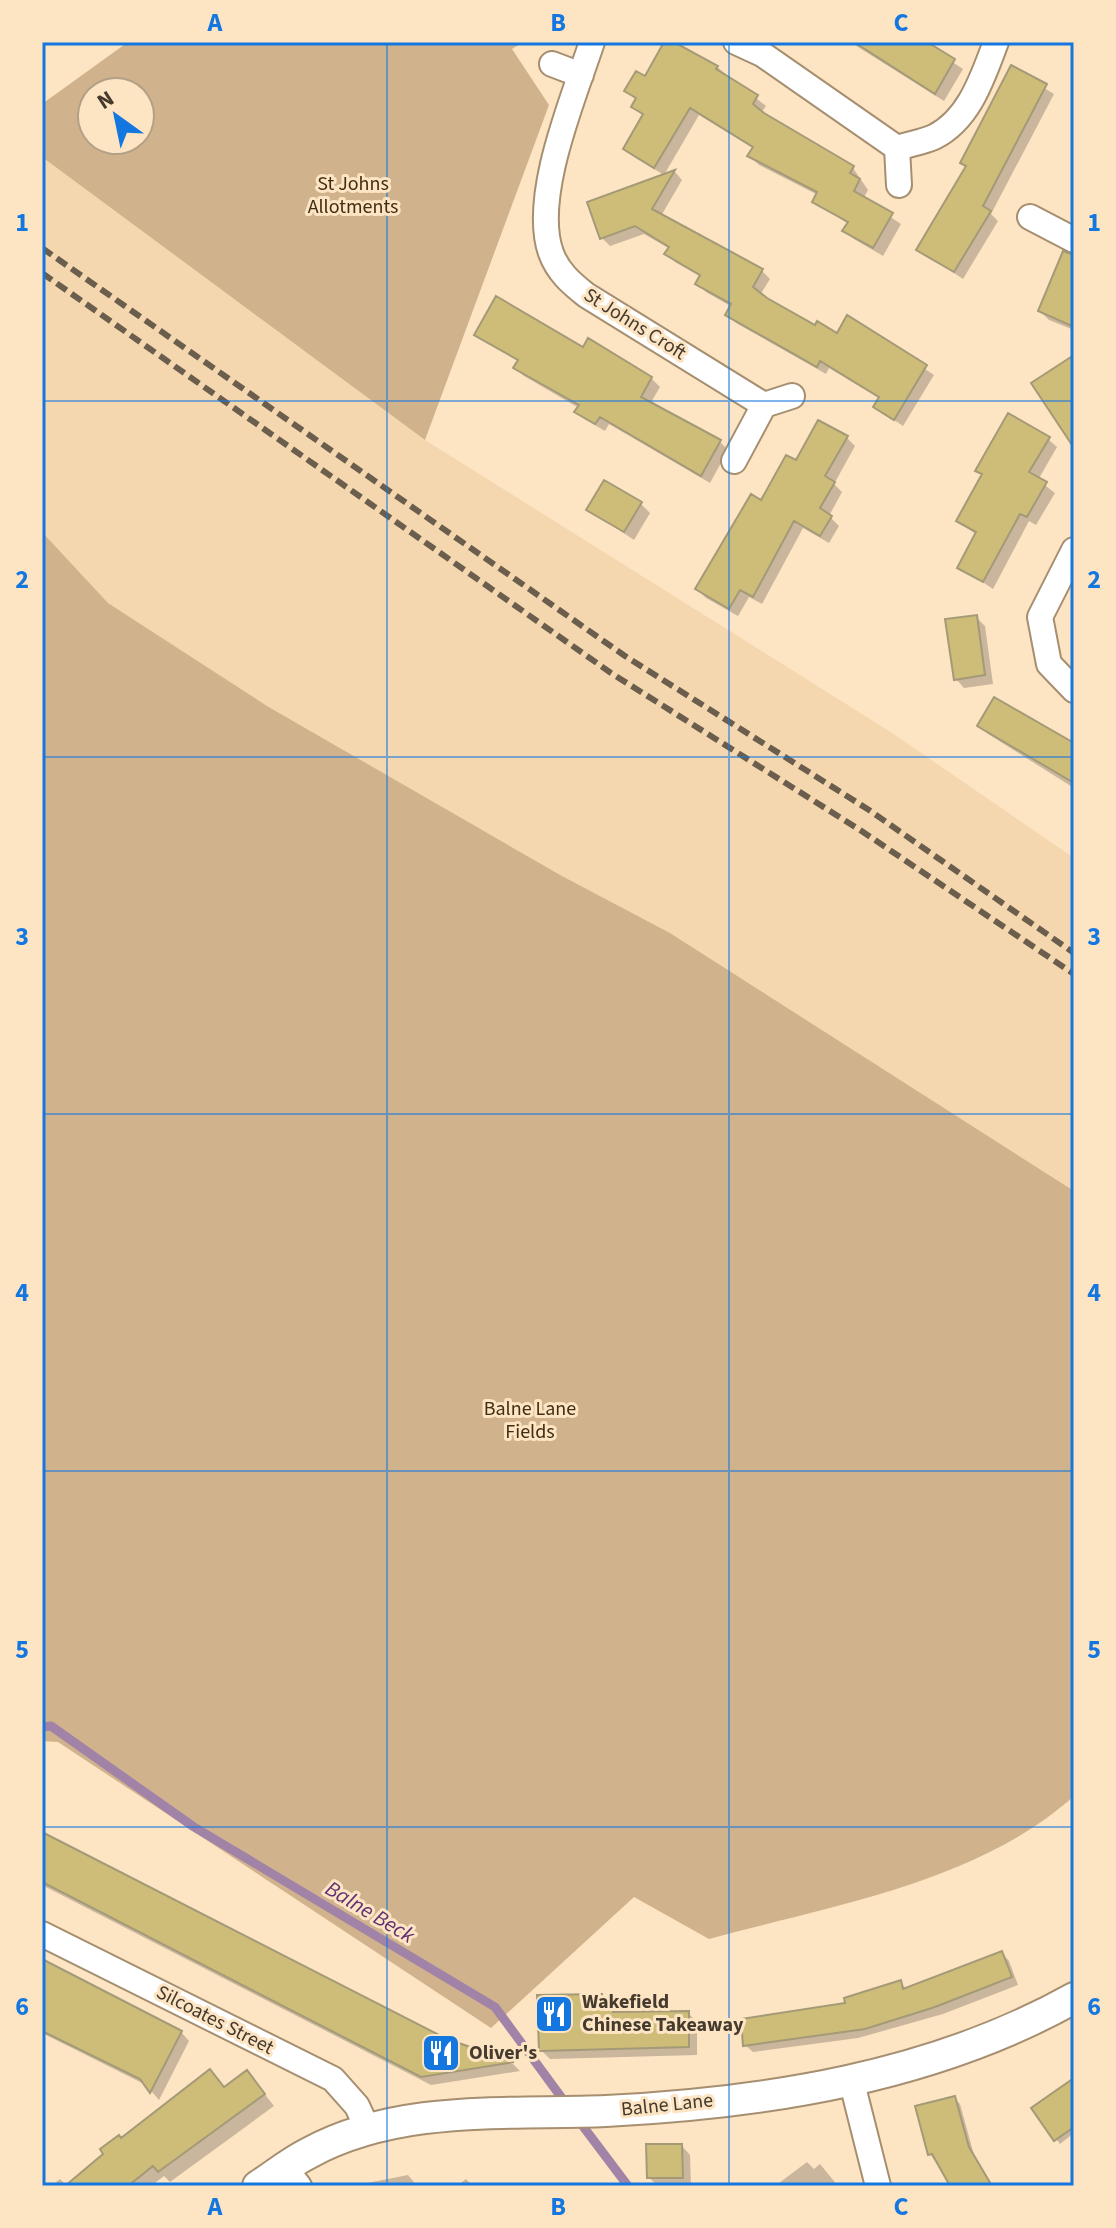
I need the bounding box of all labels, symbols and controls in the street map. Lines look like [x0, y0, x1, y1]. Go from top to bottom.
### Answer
text: A [207, 4, 224, 41]
text: B [550, 4, 566, 41]
text: C [893, 4, 909, 41]
north arrow [76, 76, 156, 156]
text: N [91, 83, 121, 117]
park label: St Johns Allotments [308, 170, 398, 221]
text: 1 [15, 204, 29, 241]
text: 1 [1087, 204, 1101, 241]
street label: St Johns Croft [578, 281, 692, 367]
text: 2 [15, 561, 29, 598]
text: 2 [1087, 561, 1101, 598]
text: 3 [15, 918, 29, 955]
text: 3 [1087, 918, 1101, 955]
text: 4 [15, 1274, 29, 1311]
text: 4 [1087, 1274, 1101, 1311]
park label: Balne Lane Fields [484, 1395, 576, 1446]
text: 5 [15, 1631, 29, 1668]
text: 5 [1087, 1631, 1101, 1668]
water label: Balne Beck [319, 1873, 421, 1952]
street label: Silcoates Street [151, 1978, 279, 2062]
text: 6 [15, 1988, 29, 2025]
place label: Wakefield Chinese Takeaway [582, 1988, 744, 2039]
text: 6 [1087, 1988, 1101, 2025]
restaurant icon: Wakefield Chinese Takeaway [533, 1993, 575, 2035]
restaurant icon: Oliver's [420, 2032, 462, 2074]
place label: Oliver's [469, 2039, 537, 2067]
street label: Balne Lane [620, 2086, 715, 2124]
text: A [207, 2188, 224, 2225]
text: B [550, 2188, 566, 2225]
text: C [893, 2188, 909, 2225]

